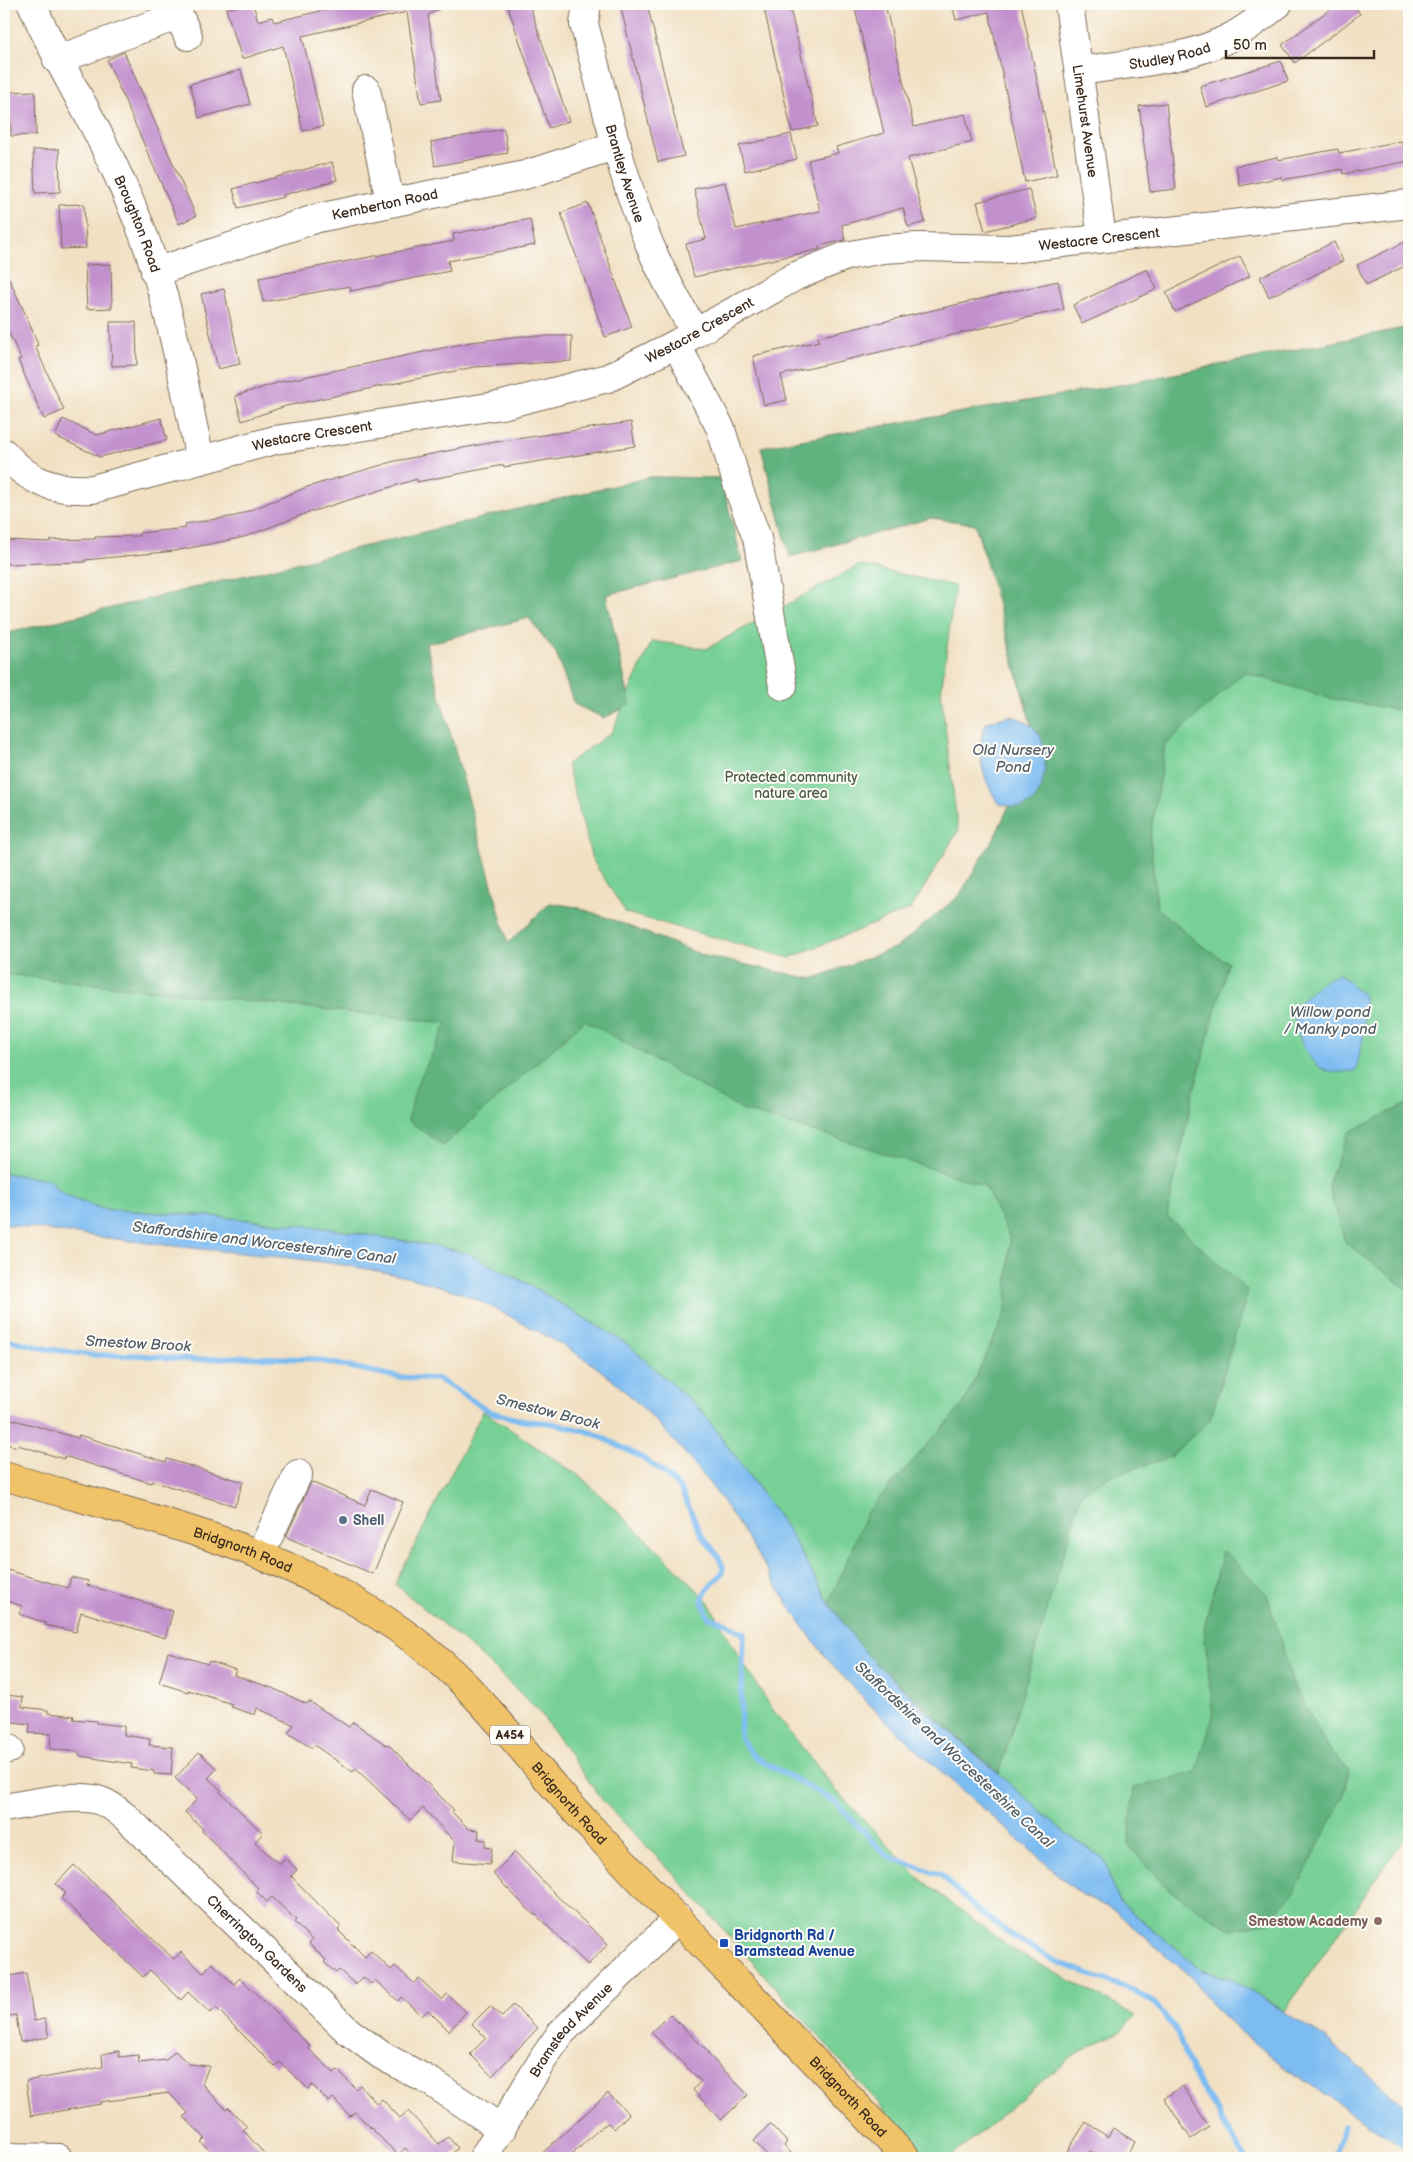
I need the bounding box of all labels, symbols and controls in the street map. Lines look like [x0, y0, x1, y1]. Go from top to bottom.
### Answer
scale bar [1226, 28, 1373, 60]
text: 50 m [1233, 36, 1267, 55]
street label: Studley Road [1128, 38, 1213, 73]
street label: Limehurst Avenue [1069, 63, 1102, 178]
street label: Brantley Avenue [602, 122, 649, 225]
street label: Broughton Road [111, 172, 164, 274]
street label: Kemberton Road [330, 185, 439, 223]
street label: Westacre Crescent [1038, 224, 1161, 254]
street label: Westacre Crescent [642, 293, 757, 367]
street label: Westacre Crescent [250, 417, 374, 454]
water label: Old Nursery Pond [972, 741, 1055, 777]
park label: Protected community nature area [724, 769, 858, 802]
water label: Willow pond / Manky pond [1284, 1003, 1377, 1039]
water label: Staffordshire and Worcestershire Canal [131, 1217, 397, 1269]
water label: Smestow Brook [85, 1332, 192, 1356]
water label: Smestow Brook [494, 1390, 602, 1434]
place label: Shell [353, 1512, 384, 1529]
marker: Shell [337, 1514, 349, 1526]
street label: Bridgnorth Road [191, 1523, 295, 1576]
water label: Staffordshire and Worcestershire Canal [851, 1658, 1058, 1853]
road number: A454 [490, 1726, 530, 1744]
street label: Bridgnorth Road [528, 1758, 611, 1848]
street label: Cherrington Gardens [203, 1891, 311, 1996]
place label: Smestow Academy [1248, 1913, 1369, 1930]
marker: Smestow Academy [1372, 1915, 1384, 1927]
place label: Bridgnorth Rd / Bramstead Avenue [734, 1927, 855, 1960]
marker: Bridgnorth Rd / Bramstead Avenue [718, 1937, 730, 1949]
street label: Bramstead Avenue [526, 1979, 616, 2080]
street label: Bridgnorth Road [806, 2053, 890, 2141]

